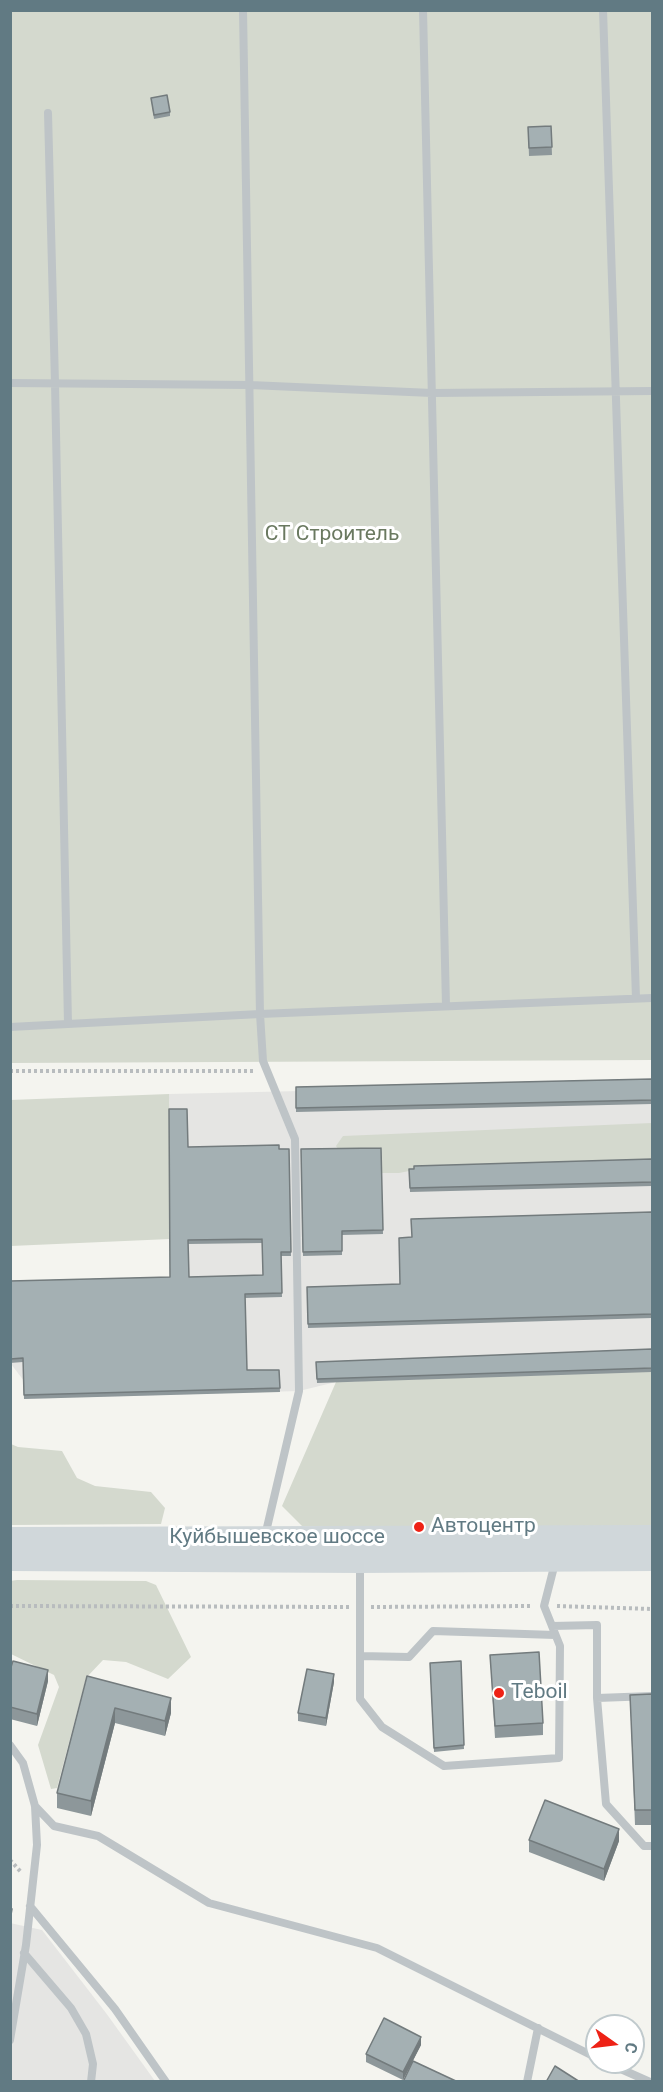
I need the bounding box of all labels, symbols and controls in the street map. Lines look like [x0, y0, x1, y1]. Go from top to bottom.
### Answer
park label: СТ Строитель [265, 522, 399, 548]
place label: Автоцентр [431, 1514, 536, 1540]
marker: Автоцентр [412, 1520, 426, 1534]
street label: Куйбышевское шоссе [169, 1525, 385, 1551]
place label: Teboil [511, 1680, 568, 1706]
marker: Teboil [492, 1686, 506, 1700]
north arrow [585, 2014, 645, 2074]
text: С [621, 2041, 641, 2055]

